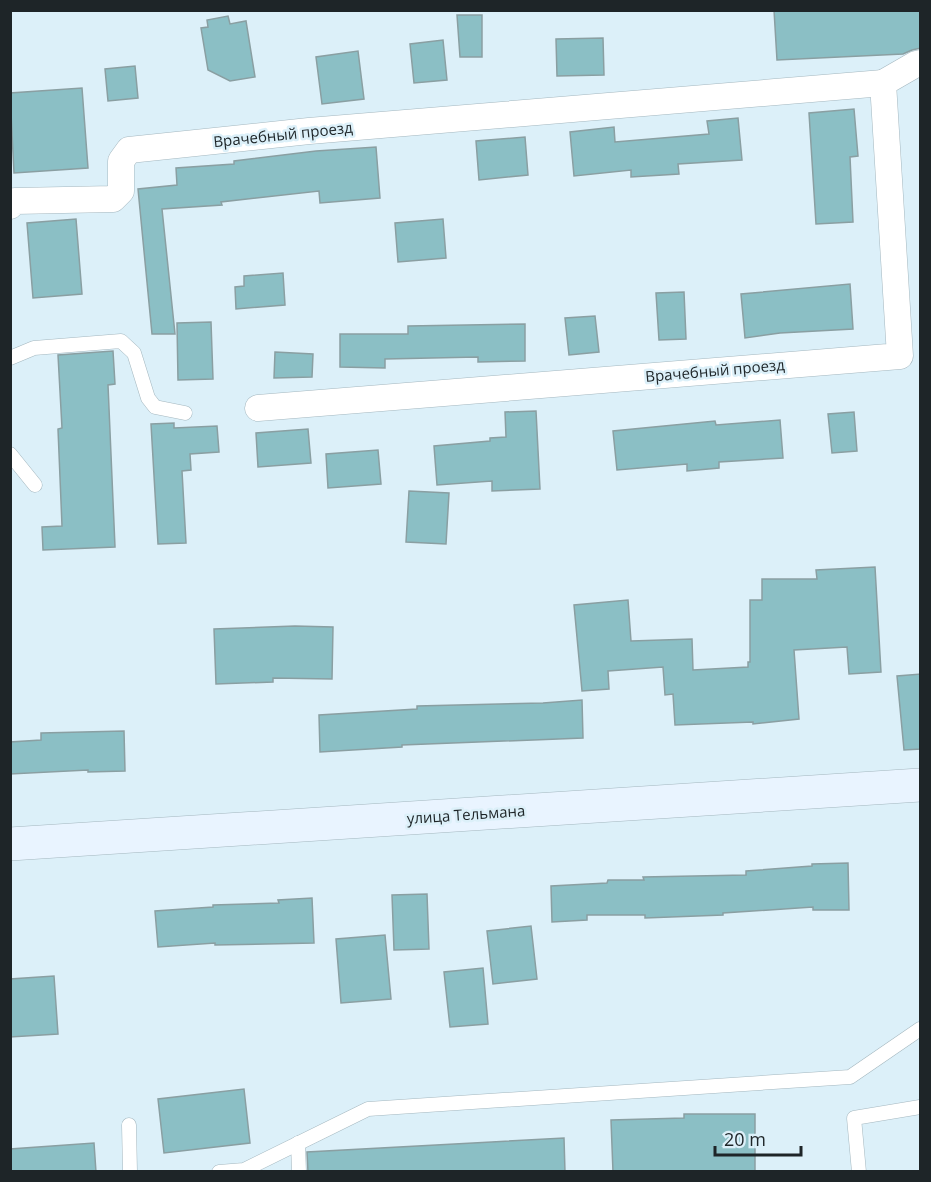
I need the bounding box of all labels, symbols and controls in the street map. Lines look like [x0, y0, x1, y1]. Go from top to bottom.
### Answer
street label: Врачебный проезд [212, 117, 354, 151]
street label: Врачебный проезд [644, 354, 786, 386]
street label: улица Тельмана [406, 800, 526, 828]
scale bar [715, 1119, 800, 1157]
text: 20 m [724, 1127, 766, 1151]

